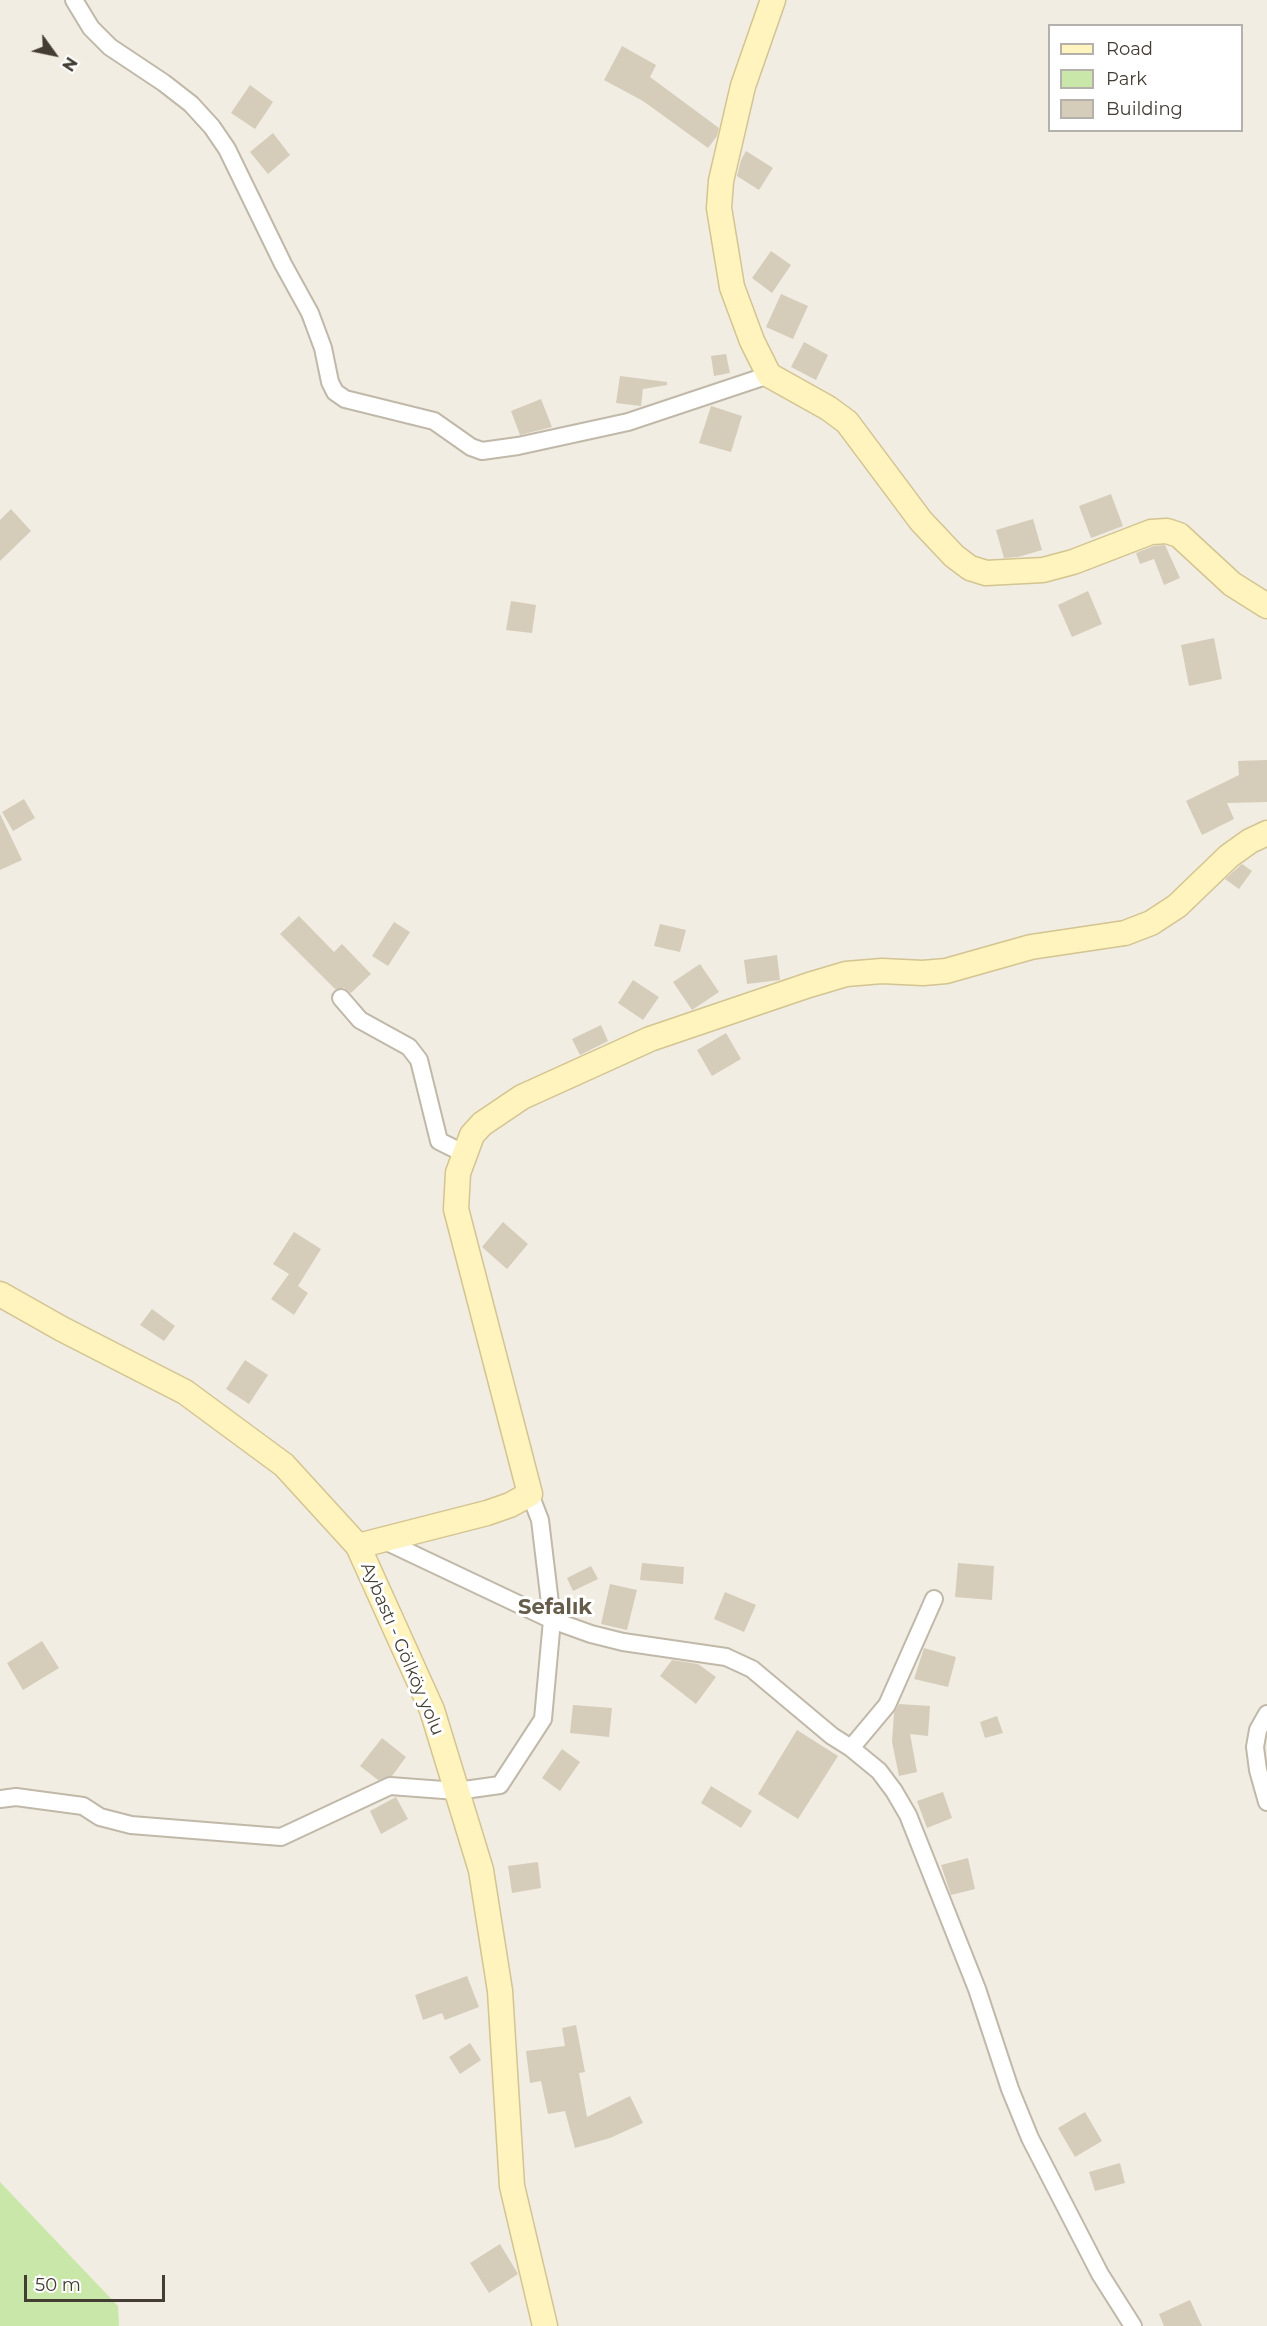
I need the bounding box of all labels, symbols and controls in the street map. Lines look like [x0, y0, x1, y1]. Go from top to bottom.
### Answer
north arrow [24, 24, 84, 84]
legend [1048, 24, 1243, 132]
text: Road [1106, 38, 1153, 60]
text: N [58, 53, 81, 75]
text: Park [1106, 68, 1147, 90]
text: Building [1106, 98, 1183, 120]
street label: Aybastı - Gölköy yolu [356, 1559, 448, 1739]
district label: Sefalık [518, 1595, 592, 1621]
scale bar [27, 2263, 168, 2301]
text: 50 m [35, 2274, 81, 2296]

